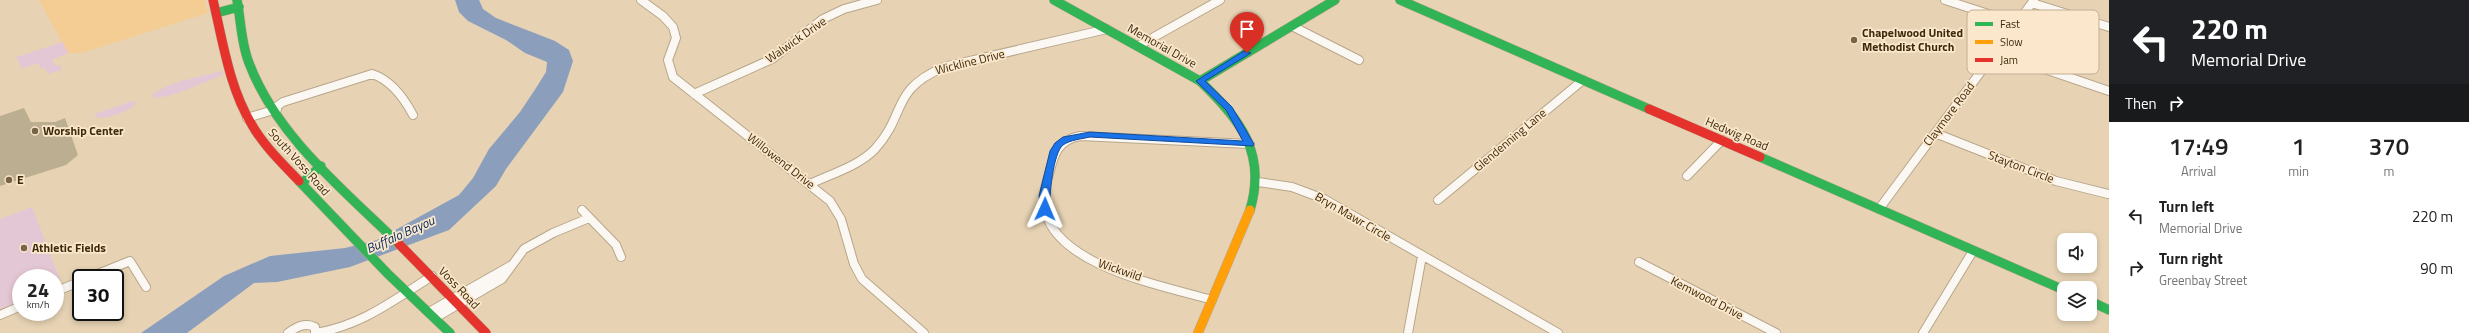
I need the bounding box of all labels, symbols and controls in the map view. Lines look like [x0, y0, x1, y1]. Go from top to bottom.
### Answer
text: 220 m [2191, 7, 2268, 50]
legend [1967, 10, 2099, 74]
street label: Walwick Drive [761, 11, 830, 68]
pin [1230, 12, 1264, 53]
text: Fast [2000, 16, 2020, 32]
icon: left [2125, 16, 2177, 68]
icon: arrive [1236, 18, 1258, 40]
street label: Memorial Drive [1124, 19, 1200, 73]
place label: Chapelwood United Methodist Church [1862, 23, 1963, 56]
text: Slow [2000, 34, 2023, 50]
marker: Chapelwood United Methodist Church [1849, 35, 1859, 45]
street label: Wickline Drive [933, 44, 1007, 79]
text: Memorial Drive [2191, 46, 2306, 73]
text: Jam [2000, 52, 2018, 68]
street label: Claymore Road [1918, 78, 1979, 150]
text: Then [2125, 92, 2157, 115]
icon: right [2165, 92, 2187, 114]
street label: Glendenning Lane [1469, 103, 1550, 176]
street label: Hedwig Road [1703, 112, 1772, 155]
place label: Worship Center [43, 121, 124, 140]
street label: South Voss Road [264, 124, 335, 200]
marker: Worship Center [30, 126, 40, 136]
street label: Willowend Drive [743, 128, 819, 193]
text: 17:49 [2169, 128, 2228, 164]
text: 1 [2292, 128, 2305, 164]
text: 370 [2369, 128, 2409, 164]
street label: Stayton Circle [1985, 145, 2057, 188]
text: Arrival [2181, 161, 2216, 181]
text: min [2288, 161, 2309, 181]
text: m [2384, 161, 2394, 181]
place label: E [17, 170, 24, 189]
marker: E [4, 175, 14, 185]
street label: Bryn Mawr Circle [1311, 187, 1395, 246]
position arrow [1024, 188, 1066, 230]
text: Turn left [2159, 195, 2214, 218]
icon: left [2125, 205, 2147, 227]
text: 220 m [2412, 205, 2453, 228]
water label: Buffalo Bayou [363, 209, 439, 258]
text: Memorial Drive [2159, 218, 2242, 238]
map controls [2057, 233, 2097, 321]
button: sound [2057, 233, 2097, 273]
place label: Athletic Fields [32, 238, 106, 257]
marker: Athletic Fields [19, 243, 29, 253]
text: Turn right [2159, 247, 2223, 270]
street label: Wickwild [1096, 253, 1145, 286]
icon: right [2125, 257, 2147, 279]
text: 90 m [2420, 257, 2453, 280]
street label: Voss Road [434, 262, 485, 313]
speed limit sign: 30 [72, 269, 124, 321]
text: Greenbay Street [2159, 270, 2247, 290]
street label: Kemwood Drive [1667, 271, 1747, 324]
text: 24 [27, 274, 49, 305]
button: layers [2057, 281, 2097, 321]
text: km/h [27, 297, 49, 312]

